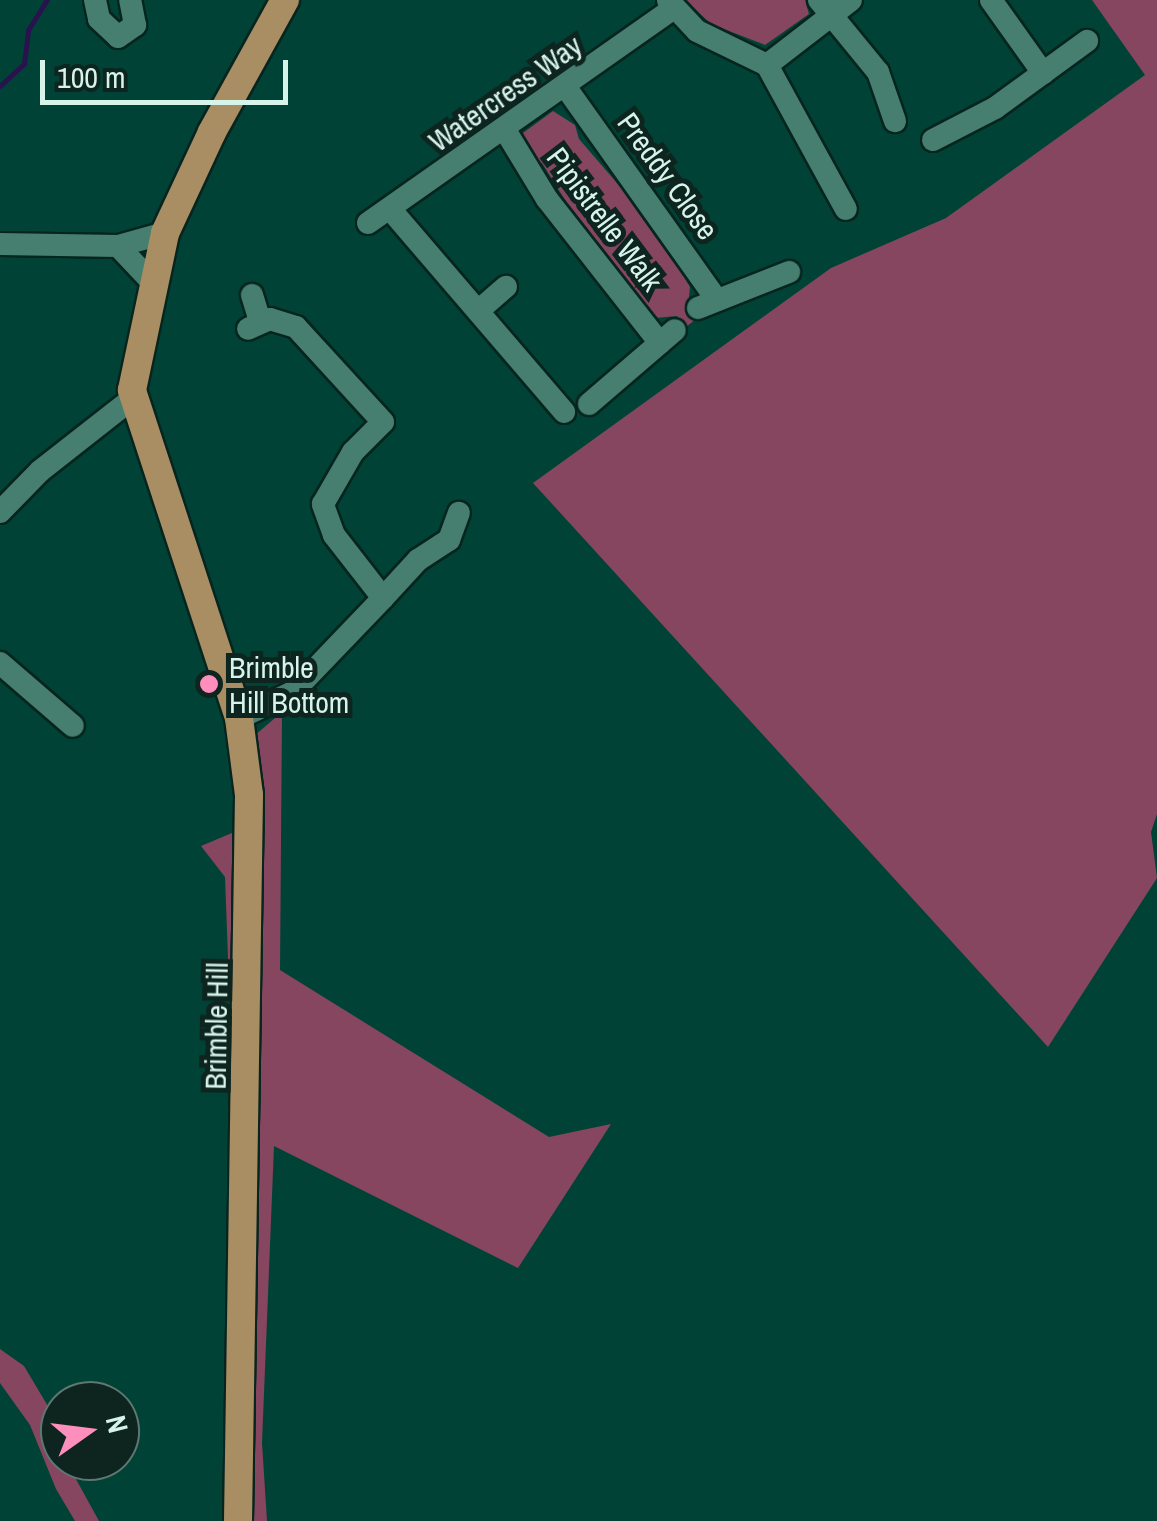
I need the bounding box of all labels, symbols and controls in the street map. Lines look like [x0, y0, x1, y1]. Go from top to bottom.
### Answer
street label: Watercress Way [422, 27, 588, 159]
scale bar [45, 40, 292, 102]
text: 100 m [57, 57, 125, 97]
street label: Preddy Close [610, 106, 726, 246]
street label: Pipistrelle Walk [539, 140, 671, 298]
place label: Brimble Hill Bottom [229, 649, 349, 720]
marker: Brimble Hill Bottom [198, 673, 220, 695]
street label: Brimble Hill [197, 962, 235, 1090]
north arrow [40, 1381, 140, 1481]
text: N [97, 1412, 138, 1437]

